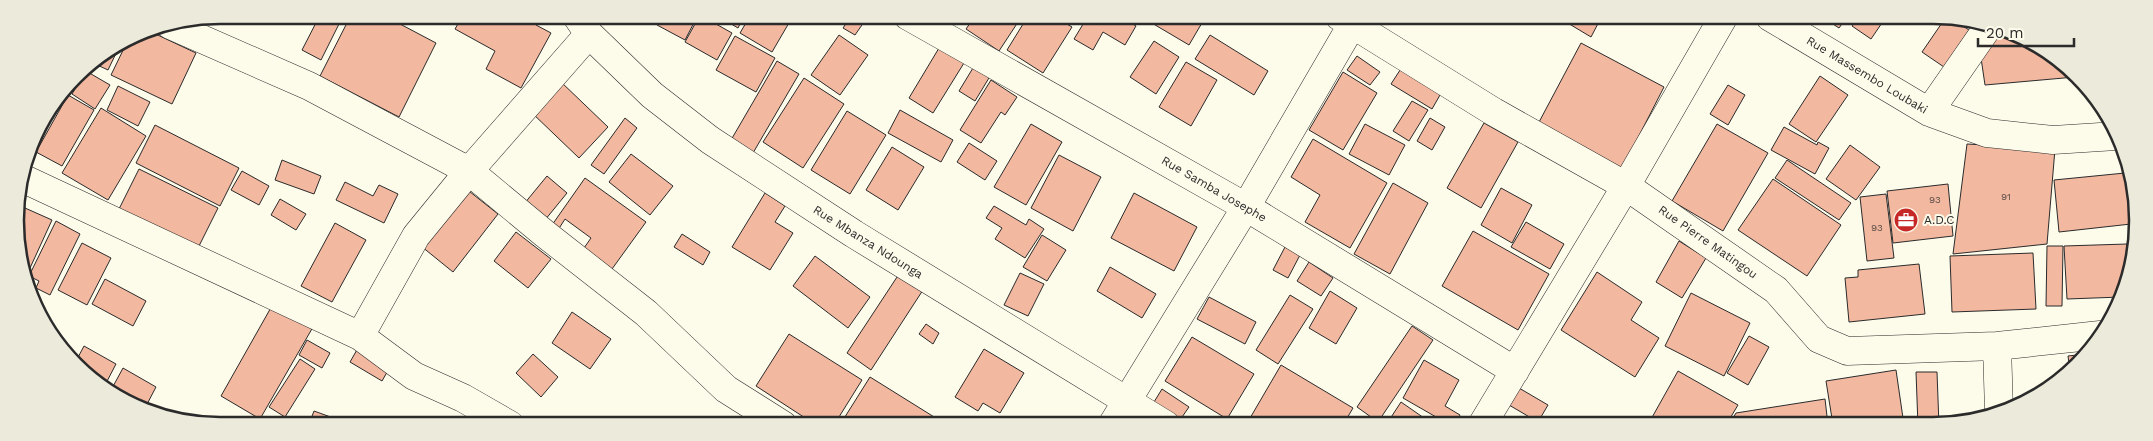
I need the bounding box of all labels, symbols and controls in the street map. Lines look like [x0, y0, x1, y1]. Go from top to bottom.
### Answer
scale bar [1978, 15, 2074, 47]
text: 20 m [1986, 24, 2024, 42]
street label: Rue Massembo Loubaki [1804, 33, 1930, 117]
street label: Rue Samba Josephe [1159, 153, 1269, 225]
house number: 91 [2001, 191, 2011, 202]
house number: 93 [1929, 194, 1941, 205]
street label: Rue Mbanza Ndounga [811, 203, 926, 282]
street label: Rue Pierre Matingou [1656, 203, 1760, 281]
office icon: A.D.C [1893, 207, 1919, 233]
place label: A.D.C [1924, 213, 1955, 227]
house number: 93 [1871, 222, 1883, 233]

